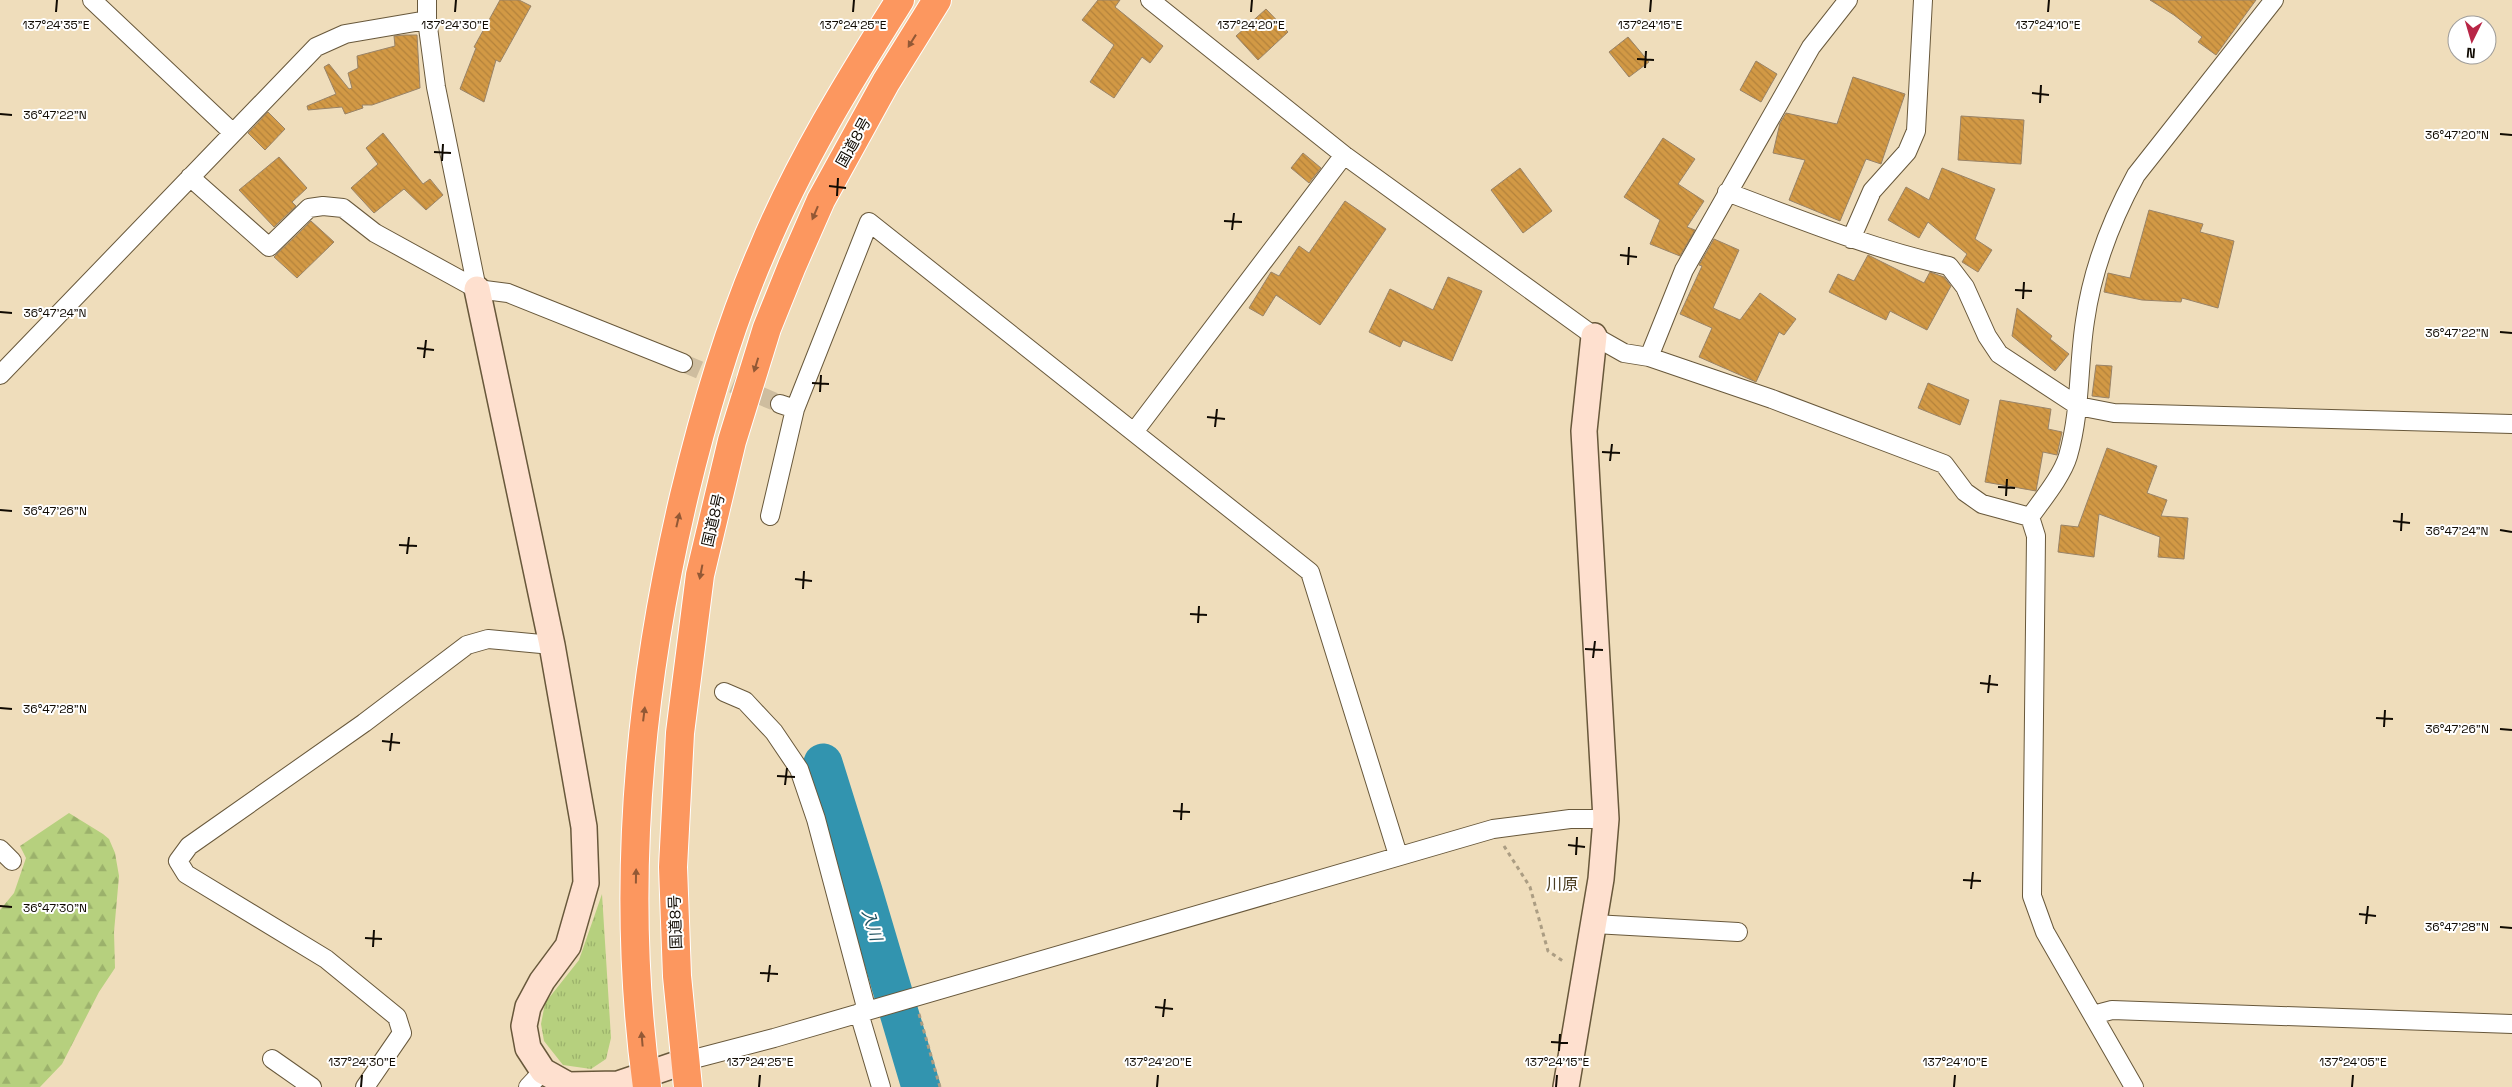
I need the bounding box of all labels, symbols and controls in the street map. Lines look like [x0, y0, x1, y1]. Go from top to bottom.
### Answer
north arrow [2447, 15, 2497, 65]
text: 137°24'35"E [23, 17, 90, 33]
text: 137°24'30"E [421, 17, 489, 33]
text: 137°24'25"E [820, 17, 887, 33]
text: 137°24'20"E [1217, 17, 1285, 33]
text: 137°24'15"E [1618, 17, 1683, 33]
text: 137°24'10"E [2015, 17, 2081, 33]
one-way arrow [907, 35, 916, 48]
text: N [2465, 44, 2476, 62]
text: 36°47'22"N [23, 107, 87, 123]
street label: 国道8号 [832, 114, 874, 170]
text: 36°47'20"N [2425, 127, 2489, 143]
one-way arrow [810, 206, 818, 220]
text: 36°47'24"N [23, 305, 87, 321]
text: 36°47'22"N [2425, 325, 2489, 341]
one-way arrow [751, 357, 759, 372]
street label: 国道8号 [698, 491, 728, 549]
text: 36°47'26"N [23, 503, 87, 519]
one-way arrow [674, 512, 682, 527]
text: 36°47'24"N [2425, 523, 2489, 539]
one-way arrow [696, 565, 704, 581]
text: 36°47'28"N [23, 701, 87, 717]
one-way arrow [640, 706, 648, 722]
text: 36°47'26"N [2425, 721, 2489, 737]
one-way arrow [632, 868, 640, 884]
district label: 川原 [1546, 874, 1578, 895]
street label: 国道8号 [665, 895, 685, 949]
text: 36°47'30"N [23, 900, 87, 916]
water label: 入川 [857, 907, 887, 945]
text: 36°47'28"N [2425, 919, 2489, 935]
one-way arrow [638, 1030, 646, 1046]
text: 137°24'30"E [328, 1054, 396, 1070]
text: 137°24'25"E [727, 1054, 794, 1070]
text: 137°24'20"E [1124, 1054, 1192, 1070]
text: 137°24'15"E [1525, 1054, 1590, 1070]
text: 137°24'10"E [1922, 1054, 1988, 1070]
text: 137°24'05"E [2319, 1054, 2387, 1070]

